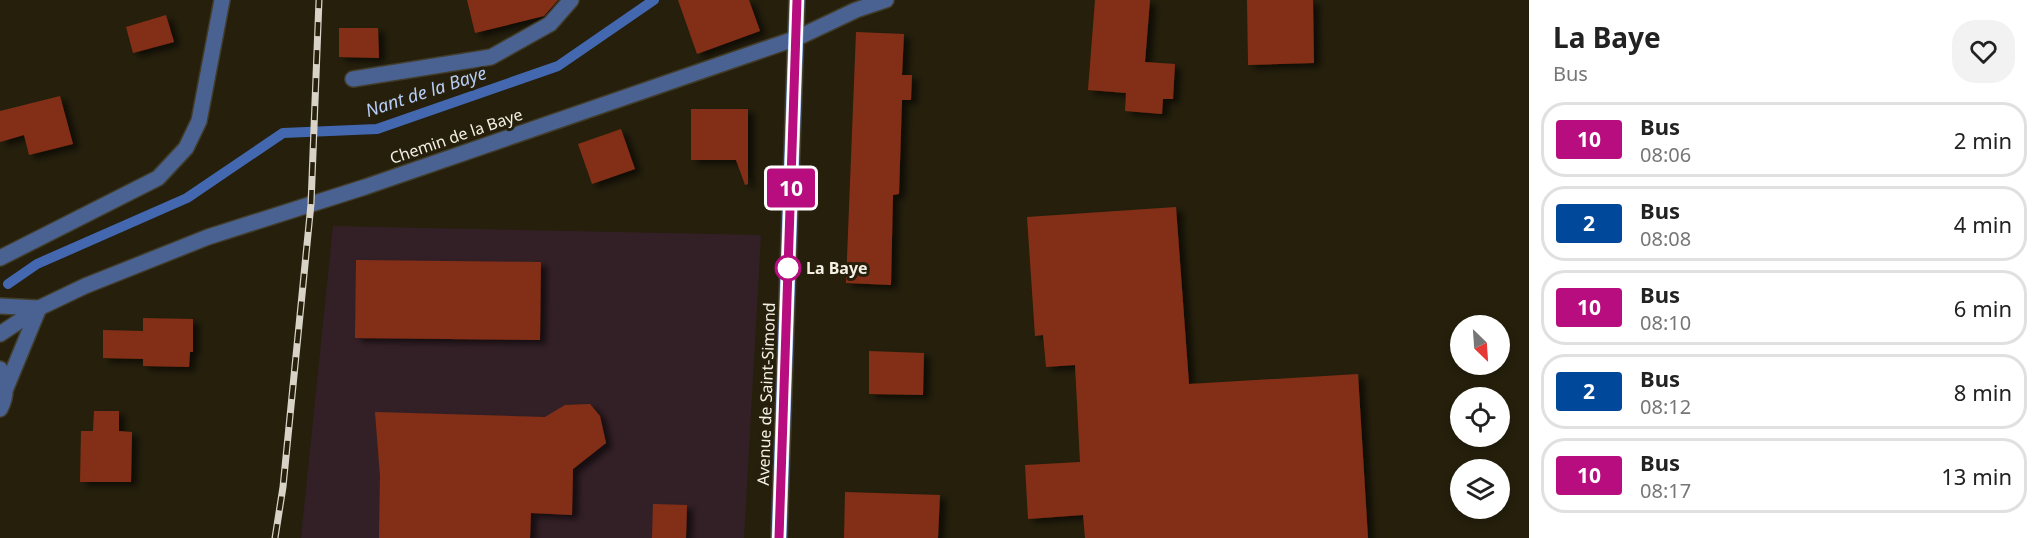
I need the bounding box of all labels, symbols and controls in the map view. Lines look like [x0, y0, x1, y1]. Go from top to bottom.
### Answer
text: La Baye [1553, 18, 1661, 56]
button: heart [1952, 20, 2015, 83]
water label: Nant de la Baye [362, 60, 489, 122]
text: Bus [1553, 60, 1588, 87]
street label: Chemin de la Baye [387, 103, 525, 169]
text: Bus [1640, 111, 1680, 141]
text: 10 [1577, 125, 1601, 153]
text: 2 min [1954, 125, 2012, 155]
text: 08:06 [1640, 141, 1691, 168]
line badge: 10 [764, 168, 818, 207]
text: 10 [779, 174, 803, 202]
text: Bus [1640, 195, 1680, 225]
text: 2 [1583, 209, 1595, 237]
text: 4 min [1954, 209, 2012, 239]
text: 08:08 [1640, 225, 1691, 252]
marker: La Baye [775, 255, 801, 281]
place label: La Baye [806, 257, 868, 279]
text: Bus [1640, 279, 1680, 309]
text: 10 [1577, 293, 1601, 321]
text: 6 min [1954, 293, 2012, 323]
street label: Avenue de Saint-Simond [752, 302, 780, 486]
text: 08:10 [1640, 309, 1691, 336]
north arrow [1450, 315, 1510, 375]
map controls [1450, 315, 1510, 519]
text: Bus [1640, 363, 1680, 393]
text: 2 [1583, 377, 1595, 405]
text: 8 min [1954, 377, 2012, 407]
button: locate [1450, 387, 1510, 447]
text: 08:12 [1640, 393, 1691, 420]
text: Bus [1640, 447, 1680, 477]
button: layers [1450, 459, 1510, 519]
text: 10 [1577, 461, 1601, 489]
text: 13 min [1941, 461, 2012, 491]
text: 08:17 [1640, 477, 1691, 504]

